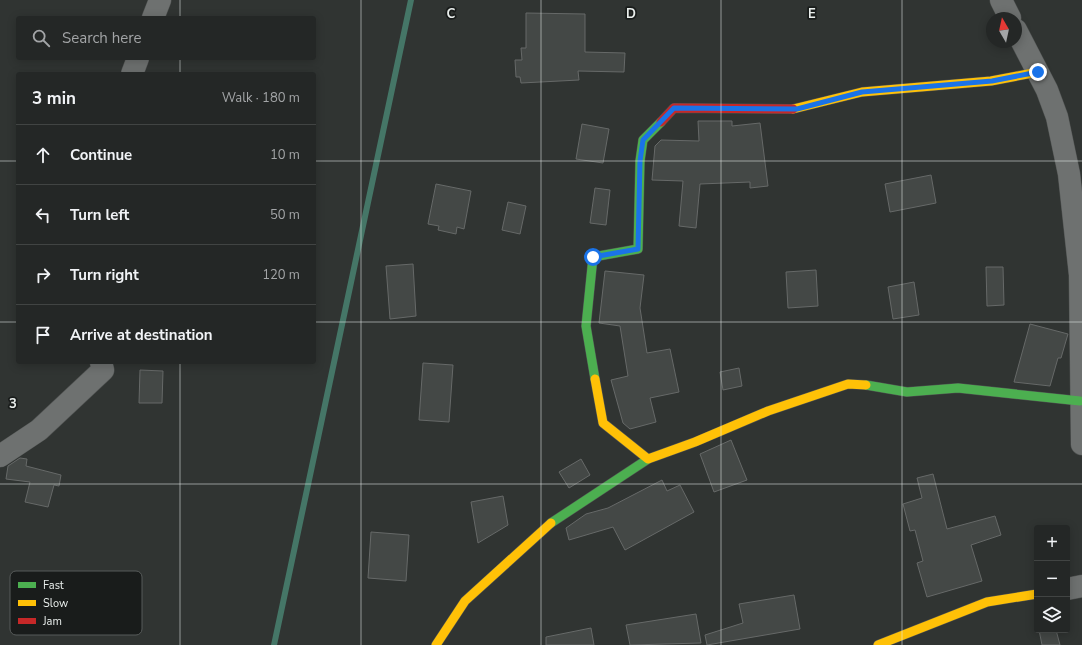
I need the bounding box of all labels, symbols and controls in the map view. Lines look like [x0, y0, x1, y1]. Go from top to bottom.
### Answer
text: C [447, 5, 456, 23]
text: D [626, 5, 636, 23]
text: E [808, 5, 816, 23]
north arrow [986, 12, 1022, 48]
search box [16, 16, 316, 60]
icon: search [30, 27, 52, 49]
text: Search here [62, 28, 142, 48]
route end [1029, 63, 1047, 81]
text: 3 min [32, 87, 76, 110]
text: Walk · 180 m [222, 89, 300, 107]
icon: ahead [32, 144, 54, 166]
text: Continue [70, 145, 132, 165]
text: 10 m [270, 146, 300, 164]
icon: left [32, 204, 54, 226]
text: Turn left [70, 205, 129, 225]
text: 50 m [270, 206, 300, 224]
route start [584, 248, 602, 266]
icon: right [32, 264, 54, 286]
text: Turn right [70, 265, 139, 285]
text: 120 m [262, 266, 300, 284]
icon: arrive [32, 324, 54, 346]
text: Arrive at destination [70, 325, 213, 345]
text: 3 [9, 395, 17, 413]
map controls [1034, 525, 1070, 633]
button: + [1034, 525, 1070, 561]
button: − [1034, 561, 1070, 597]
legend [10, 571, 142, 635]
text: Fast [43, 578, 64, 593]
text: Slow [43, 596, 68, 611]
button: layers [1034, 597, 1070, 633]
text: Jam [42, 614, 62, 629]

